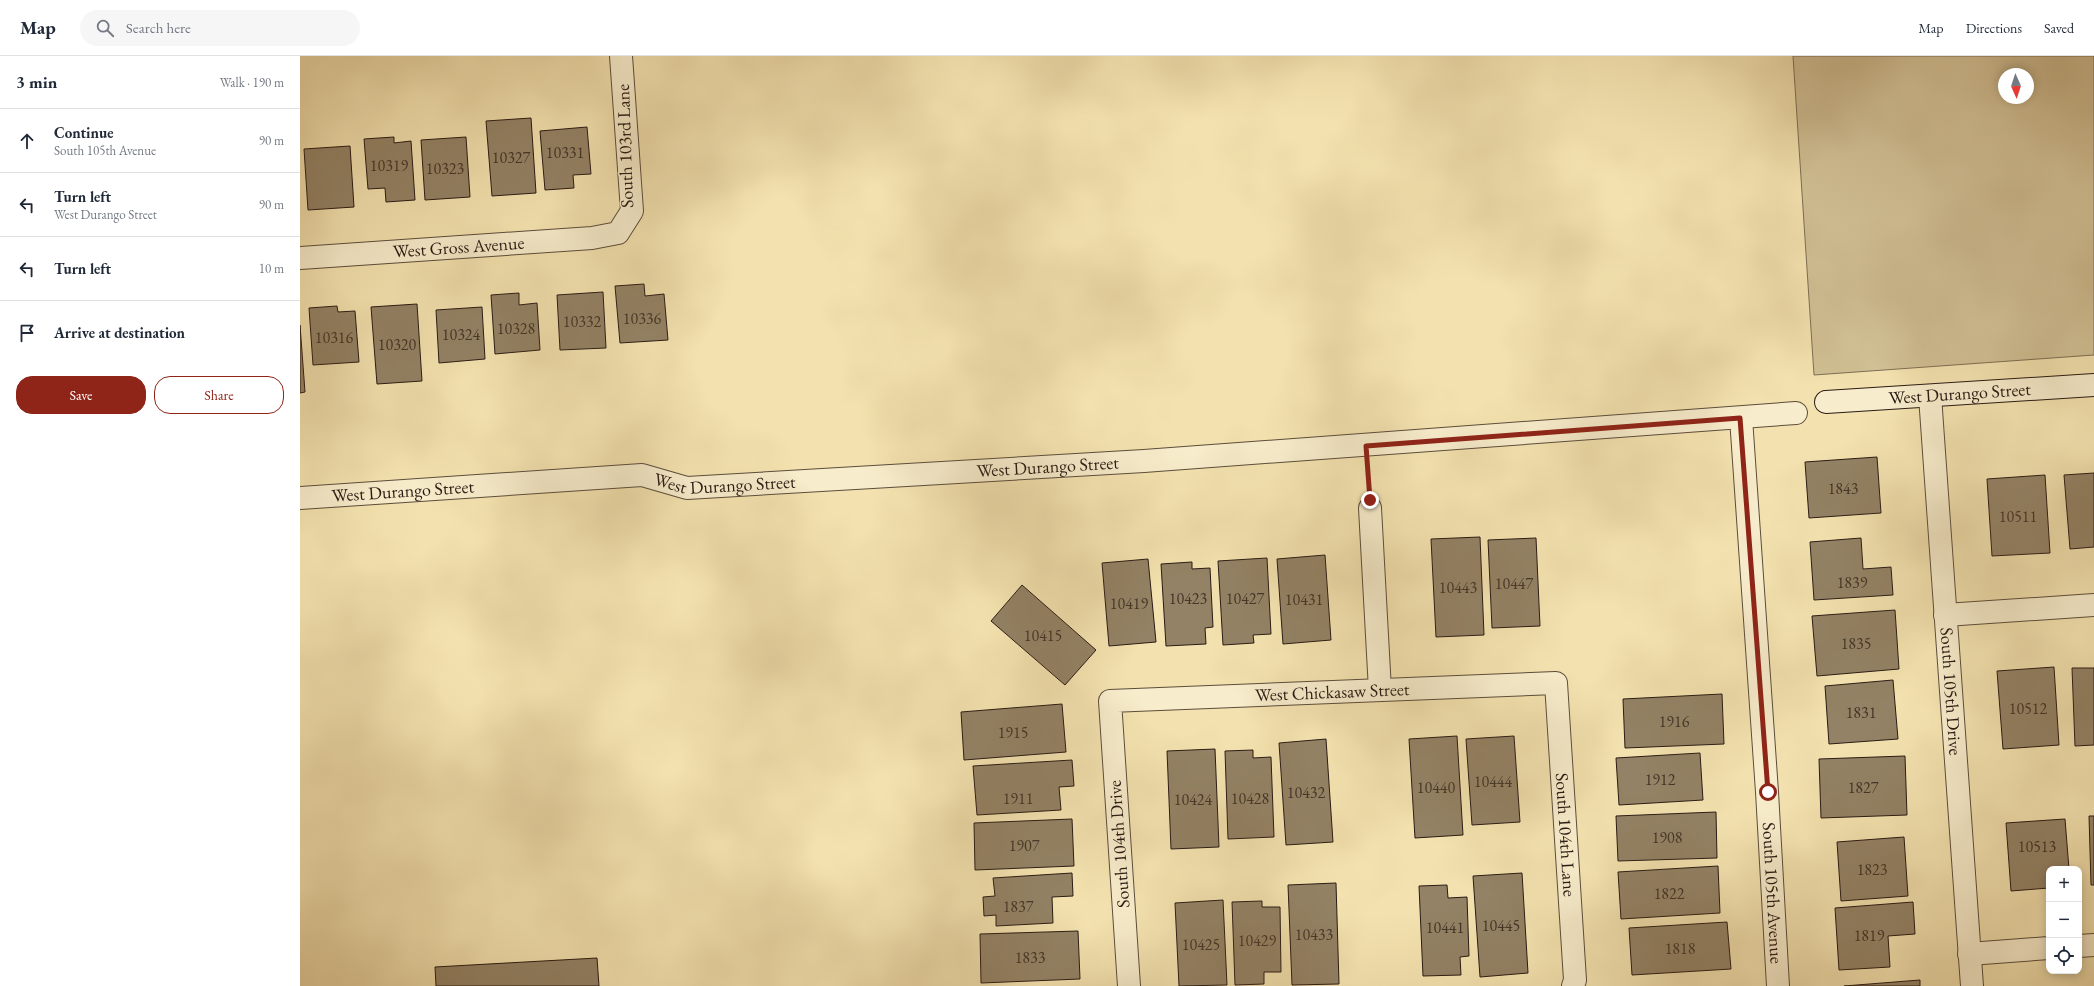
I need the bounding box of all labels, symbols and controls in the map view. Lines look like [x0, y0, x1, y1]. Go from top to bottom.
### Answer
search box [80, 10, 360, 46]
text: Map [20, 15, 56, 40]
icon: search [94, 17, 116, 39]
text: Search here [126, 18, 191, 37]
text: Map [1918, 19, 1944, 37]
text: Directions [1966, 19, 2022, 37]
text: Saved [2044, 19, 2074, 37]
north arrow [1998, 68, 2034, 104]
text: 3 min [16, 71, 57, 93]
text: Walk · 190 m [220, 74, 284, 91]
street label: South 103rd Lane [611, 84, 638, 208]
text: Continue [54, 123, 114, 142]
icon: ahead [16, 130, 38, 152]
text: 90 m [259, 132, 284, 149]
text: South 105th Avenue [54, 142, 156, 159]
house number: 10331 [546, 142, 584, 163]
house number: 10327 [492, 147, 531, 168]
house number: 10319 [370, 155, 409, 176]
house number: 10323 [426, 158, 465, 179]
text: Turn left [54, 187, 111, 206]
icon: left [16, 194, 38, 216]
text: 90 m [259, 196, 284, 213]
text: West Durango Street [54, 206, 157, 223]
street label: West Gross Avenue [392, 231, 525, 263]
icon: left [16, 258, 38, 280]
text: Turn left [54, 259, 111, 278]
text: 10 m [259, 260, 284, 277]
house number: 10336 [623, 308, 662, 329]
house number: 10332 [563, 311, 602, 332]
house number: 10328 [497, 318, 536, 339]
icon: arrive [16, 322, 38, 344]
text: Arrive at destination [54, 323, 185, 342]
house number: 10324 [442, 324, 481, 345]
house number: 10316 [315, 327, 354, 348]
house number: 10320 [378, 334, 417, 355]
button: Save [16, 376, 146, 414]
button: Share [154, 376, 284, 414]
street label: West Durango Street [1888, 377, 2032, 409]
street label: West Durango Street [976, 450, 1120, 482]
street label: West Durango Street [651, 467, 796, 499]
street label: West Durango Street [331, 474, 475, 507]
house number: 1843 [1828, 478, 1859, 499]
route end [1361, 491, 1379, 509]
house number: 10511 [1999, 506, 2037, 527]
house number: 1839 [1837, 572, 1868, 593]
house number: 10447 [1495, 573, 1534, 594]
house number: 10443 [1439, 577, 1478, 598]
house number: 10423 [1169, 588, 1208, 609]
house number: 10427 [1226, 588, 1265, 609]
house number: 10431 [1285, 589, 1323, 610]
house number: 10419 [1110, 593, 1149, 614]
house number: 10415 [1024, 625, 1062, 646]
street label: South 105th Drive [1935, 626, 1968, 756]
house number: 1835 [1841, 633, 1871, 654]
street label: West Chickasaw Street [1255, 677, 1410, 706]
house number: 10512 [2009, 698, 2048, 719]
house number: 1831 [1846, 702, 1876, 723]
house number: 1916 [1659, 711, 1690, 732]
house number: 1915 [998, 722, 1028, 743]
house number: 1912 [1645, 769, 1676, 790]
house number: 10444 [1474, 771, 1513, 792]
street label: South 104th Lane [1551, 772, 1582, 897]
house number: 10440 [1417, 777, 1456, 798]
house number: 1827 [1848, 777, 1879, 798]
street label: South 104th Drive [1103, 779, 1134, 909]
house number: 10432 [1287, 782, 1326, 803]
route start [1759, 783, 1777, 801]
house number: 1911 [1003, 788, 1033, 809]
house number: 10428 [1231, 788, 1270, 809]
house number: 10424 [1174, 789, 1213, 810]
street label: South 105th Avenue [1758, 822, 1789, 964]
house number: 1908 [1652, 827, 1683, 848]
house number: 1907 [1009, 835, 1040, 856]
house number: 10513 [2018, 836, 2057, 857]
house number: 1823 [1857, 859, 1888, 880]
map controls [2046, 866, 2082, 974]
button: + [2046, 866, 2082, 902]
house number: 1822 [1654, 883, 1685, 904]
house number: 1837 [1003, 896, 1034, 917]
button: − [2046, 902, 2082, 938]
house number: 10445 [1482, 915, 1520, 936]
house number: 10441 [1426, 917, 1464, 938]
house number: 10433 [1295, 924, 1334, 945]
house number: 1819 [1854, 925, 1885, 946]
house number: 10429 [1238, 930, 1277, 951]
house number: 10425 [1182, 934, 1220, 955]
house number: 1818 [1665, 938, 1696, 959]
button: locate [2046, 938, 2082, 974]
house number: 1833 [1015, 947, 1046, 968]

